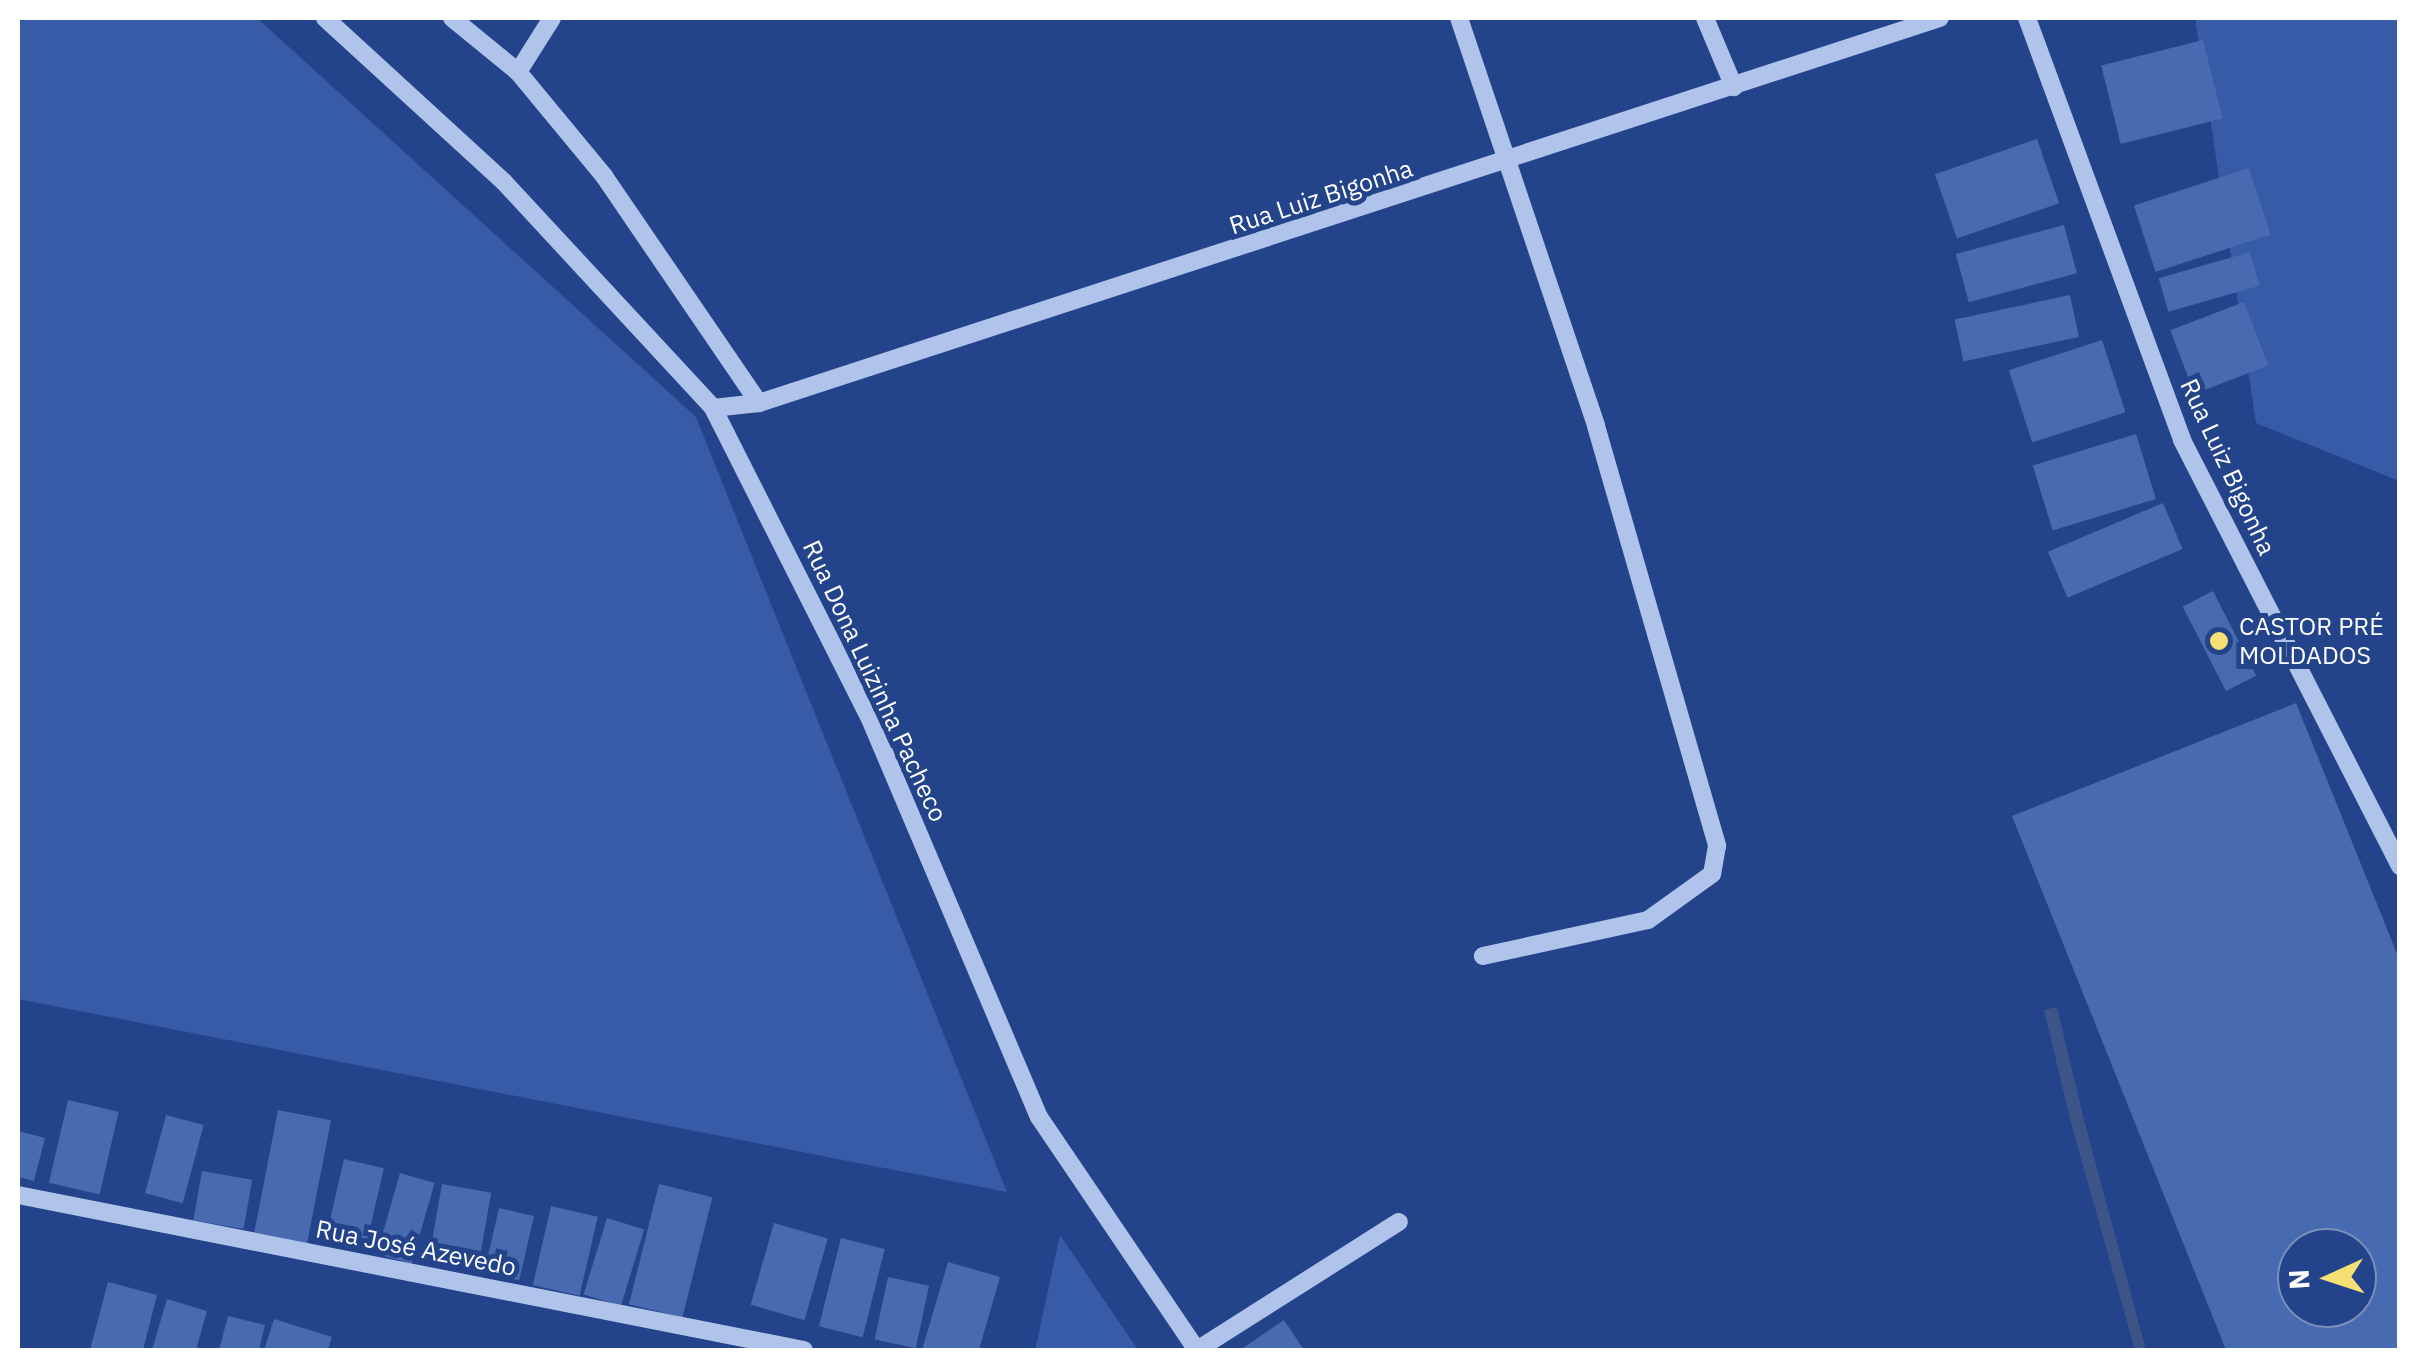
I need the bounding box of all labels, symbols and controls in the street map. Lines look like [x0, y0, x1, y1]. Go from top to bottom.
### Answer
street label: Rua Luiz Bigonha [1226, 153, 1416, 241]
street label: Rua Luiz Bigonha [2174, 374, 2282, 560]
street label: Rua Dona Luizinha Pacheco [797, 536, 953, 826]
place label: CASTOR PRÉ MOLDADOS [2239, 612, 2384, 671]
marker: CASTOR PRÉ MOLDADOS [2208, 630, 2230, 652]
street label: Rua José Azevedo [313, 1214, 519, 1282]
north arrow [2277, 1228, 2377, 1328]
text: N [2280, 1268, 2318, 1291]

